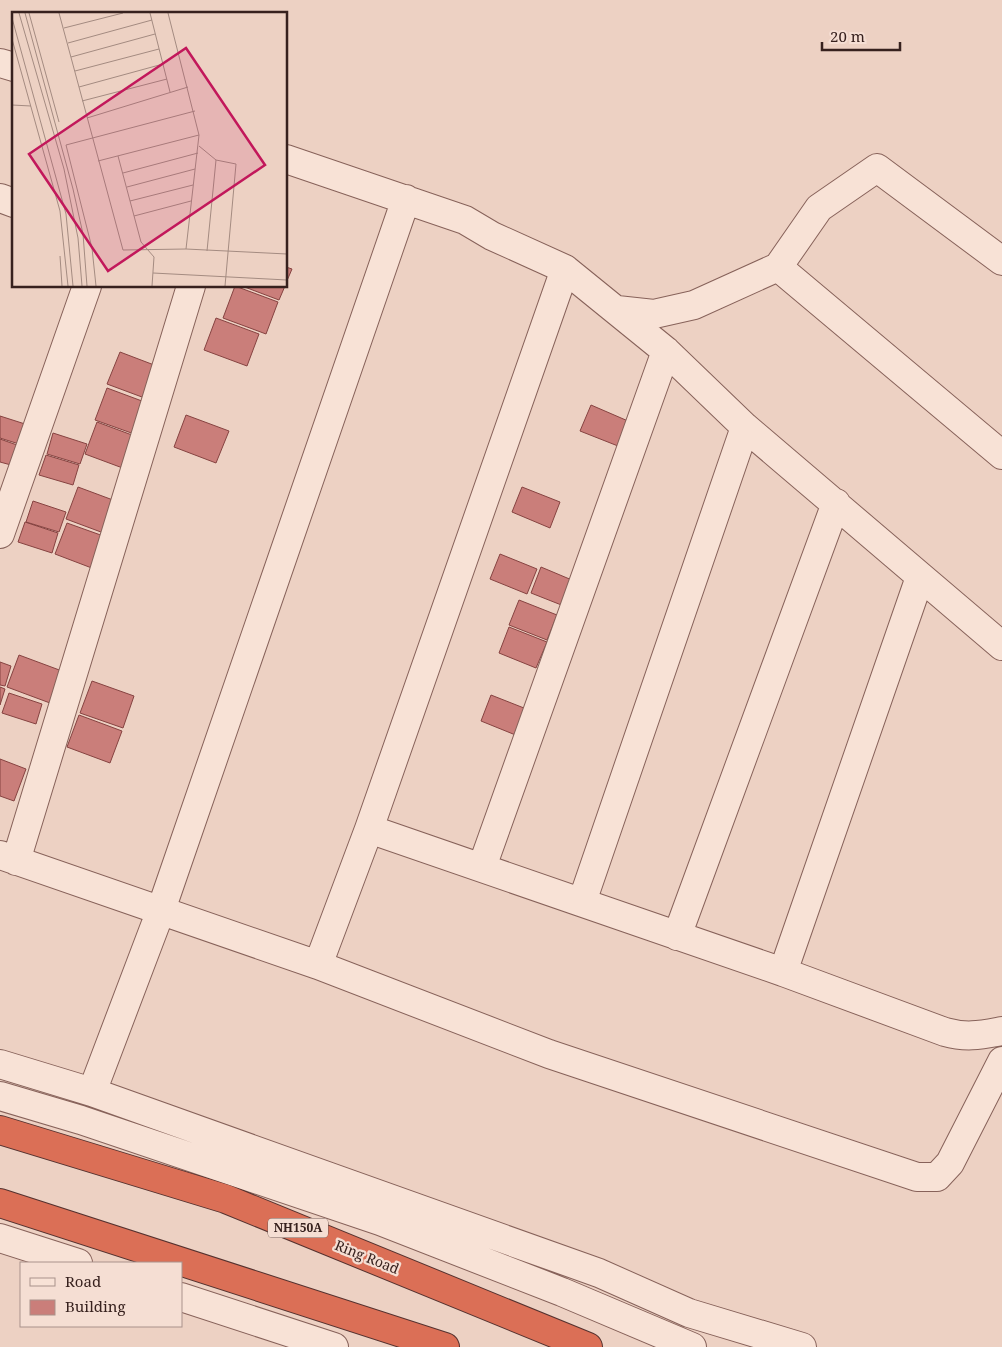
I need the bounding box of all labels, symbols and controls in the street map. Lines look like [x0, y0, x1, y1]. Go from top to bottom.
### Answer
inset map [12, 12, 288, 288]
scale bar [822, 20, 900, 52]
text: 20 m [830, 26, 865, 46]
road number: NH150A [268, 1218, 328, 1238]
street label: Ring Road [332, 1235, 402, 1278]
legend [20, 1262, 182, 1327]
text: Road [65, 1271, 101, 1291]
text: Building [65, 1296, 126, 1316]

